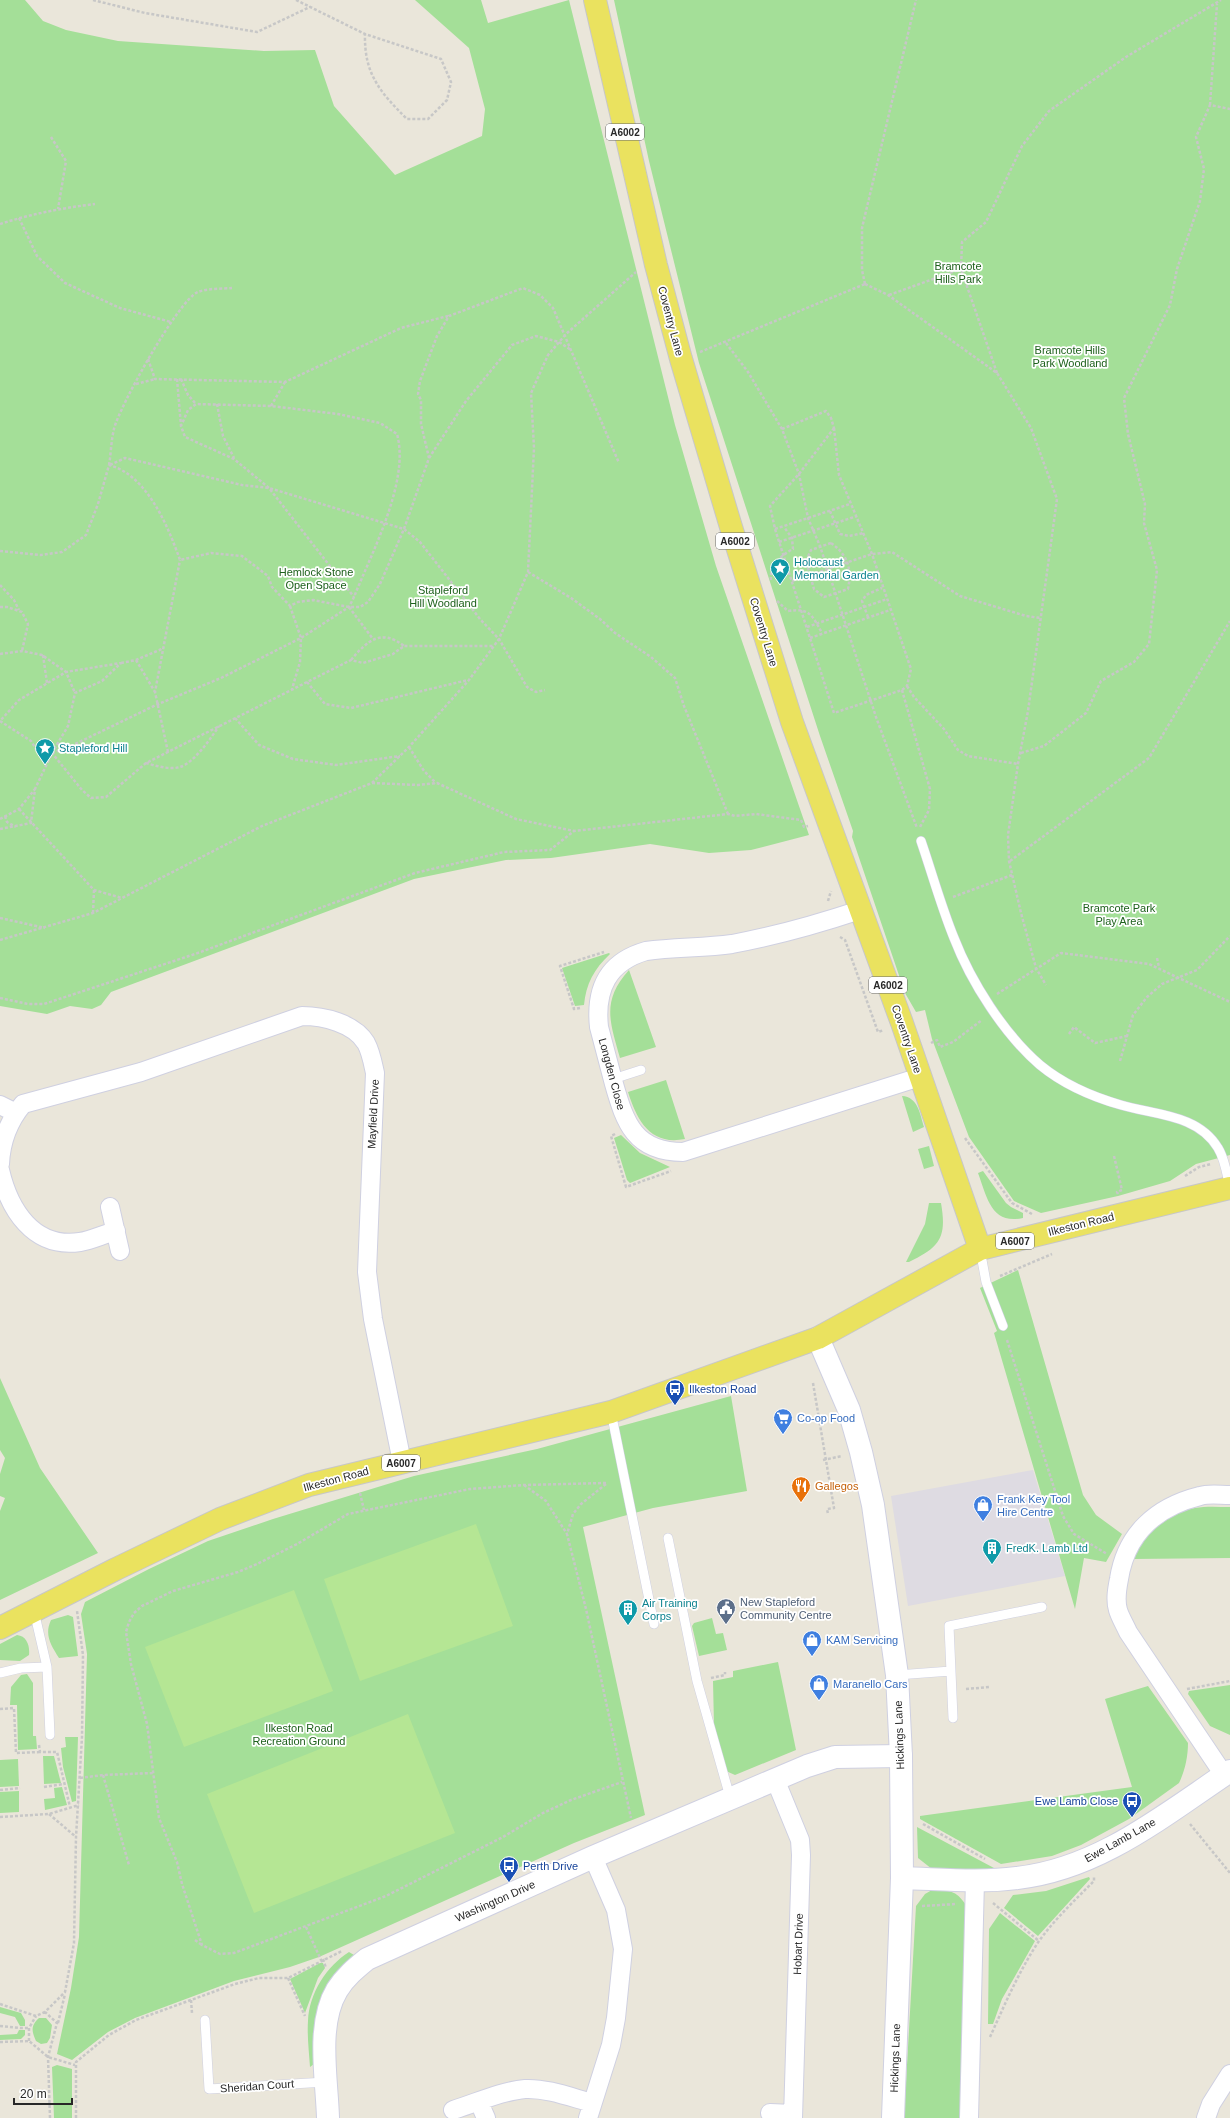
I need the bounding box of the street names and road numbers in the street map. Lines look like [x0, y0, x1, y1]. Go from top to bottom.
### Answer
road number: A6002 [606, 124, 644, 140]
street label: Coventry Lane [656, 285, 686, 357]
road number: A6002 [716, 533, 754, 549]
street label: Coventry Lane [748, 596, 780, 668]
road number: A6002 [869, 977, 907, 993]
street label: Coventry Lane [890, 1003, 924, 1075]
street label: Longden Close [597, 1037, 627, 1111]
street label: Mayfield Drive [365, 1079, 381, 1149]
street label: Ilkeston Road [1047, 1210, 1115, 1238]
road number: A6007 [996, 1233, 1034, 1249]
road number: A6007 [382, 1455, 420, 1471]
street label: Ilkeston Road [302, 1464, 370, 1494]
street label: Hickings Lane [892, 1700, 906, 1770]
street label: Ewe Lamb Lane [1082, 1815, 1158, 1865]
street label: Washington Drive [453, 1878, 537, 1924]
street label: Hobart Drive [791, 1913, 805, 1975]
street label: Hickings Lane [888, 2023, 902, 2093]
street label: Sheridan Court [220, 2077, 294, 2095]

